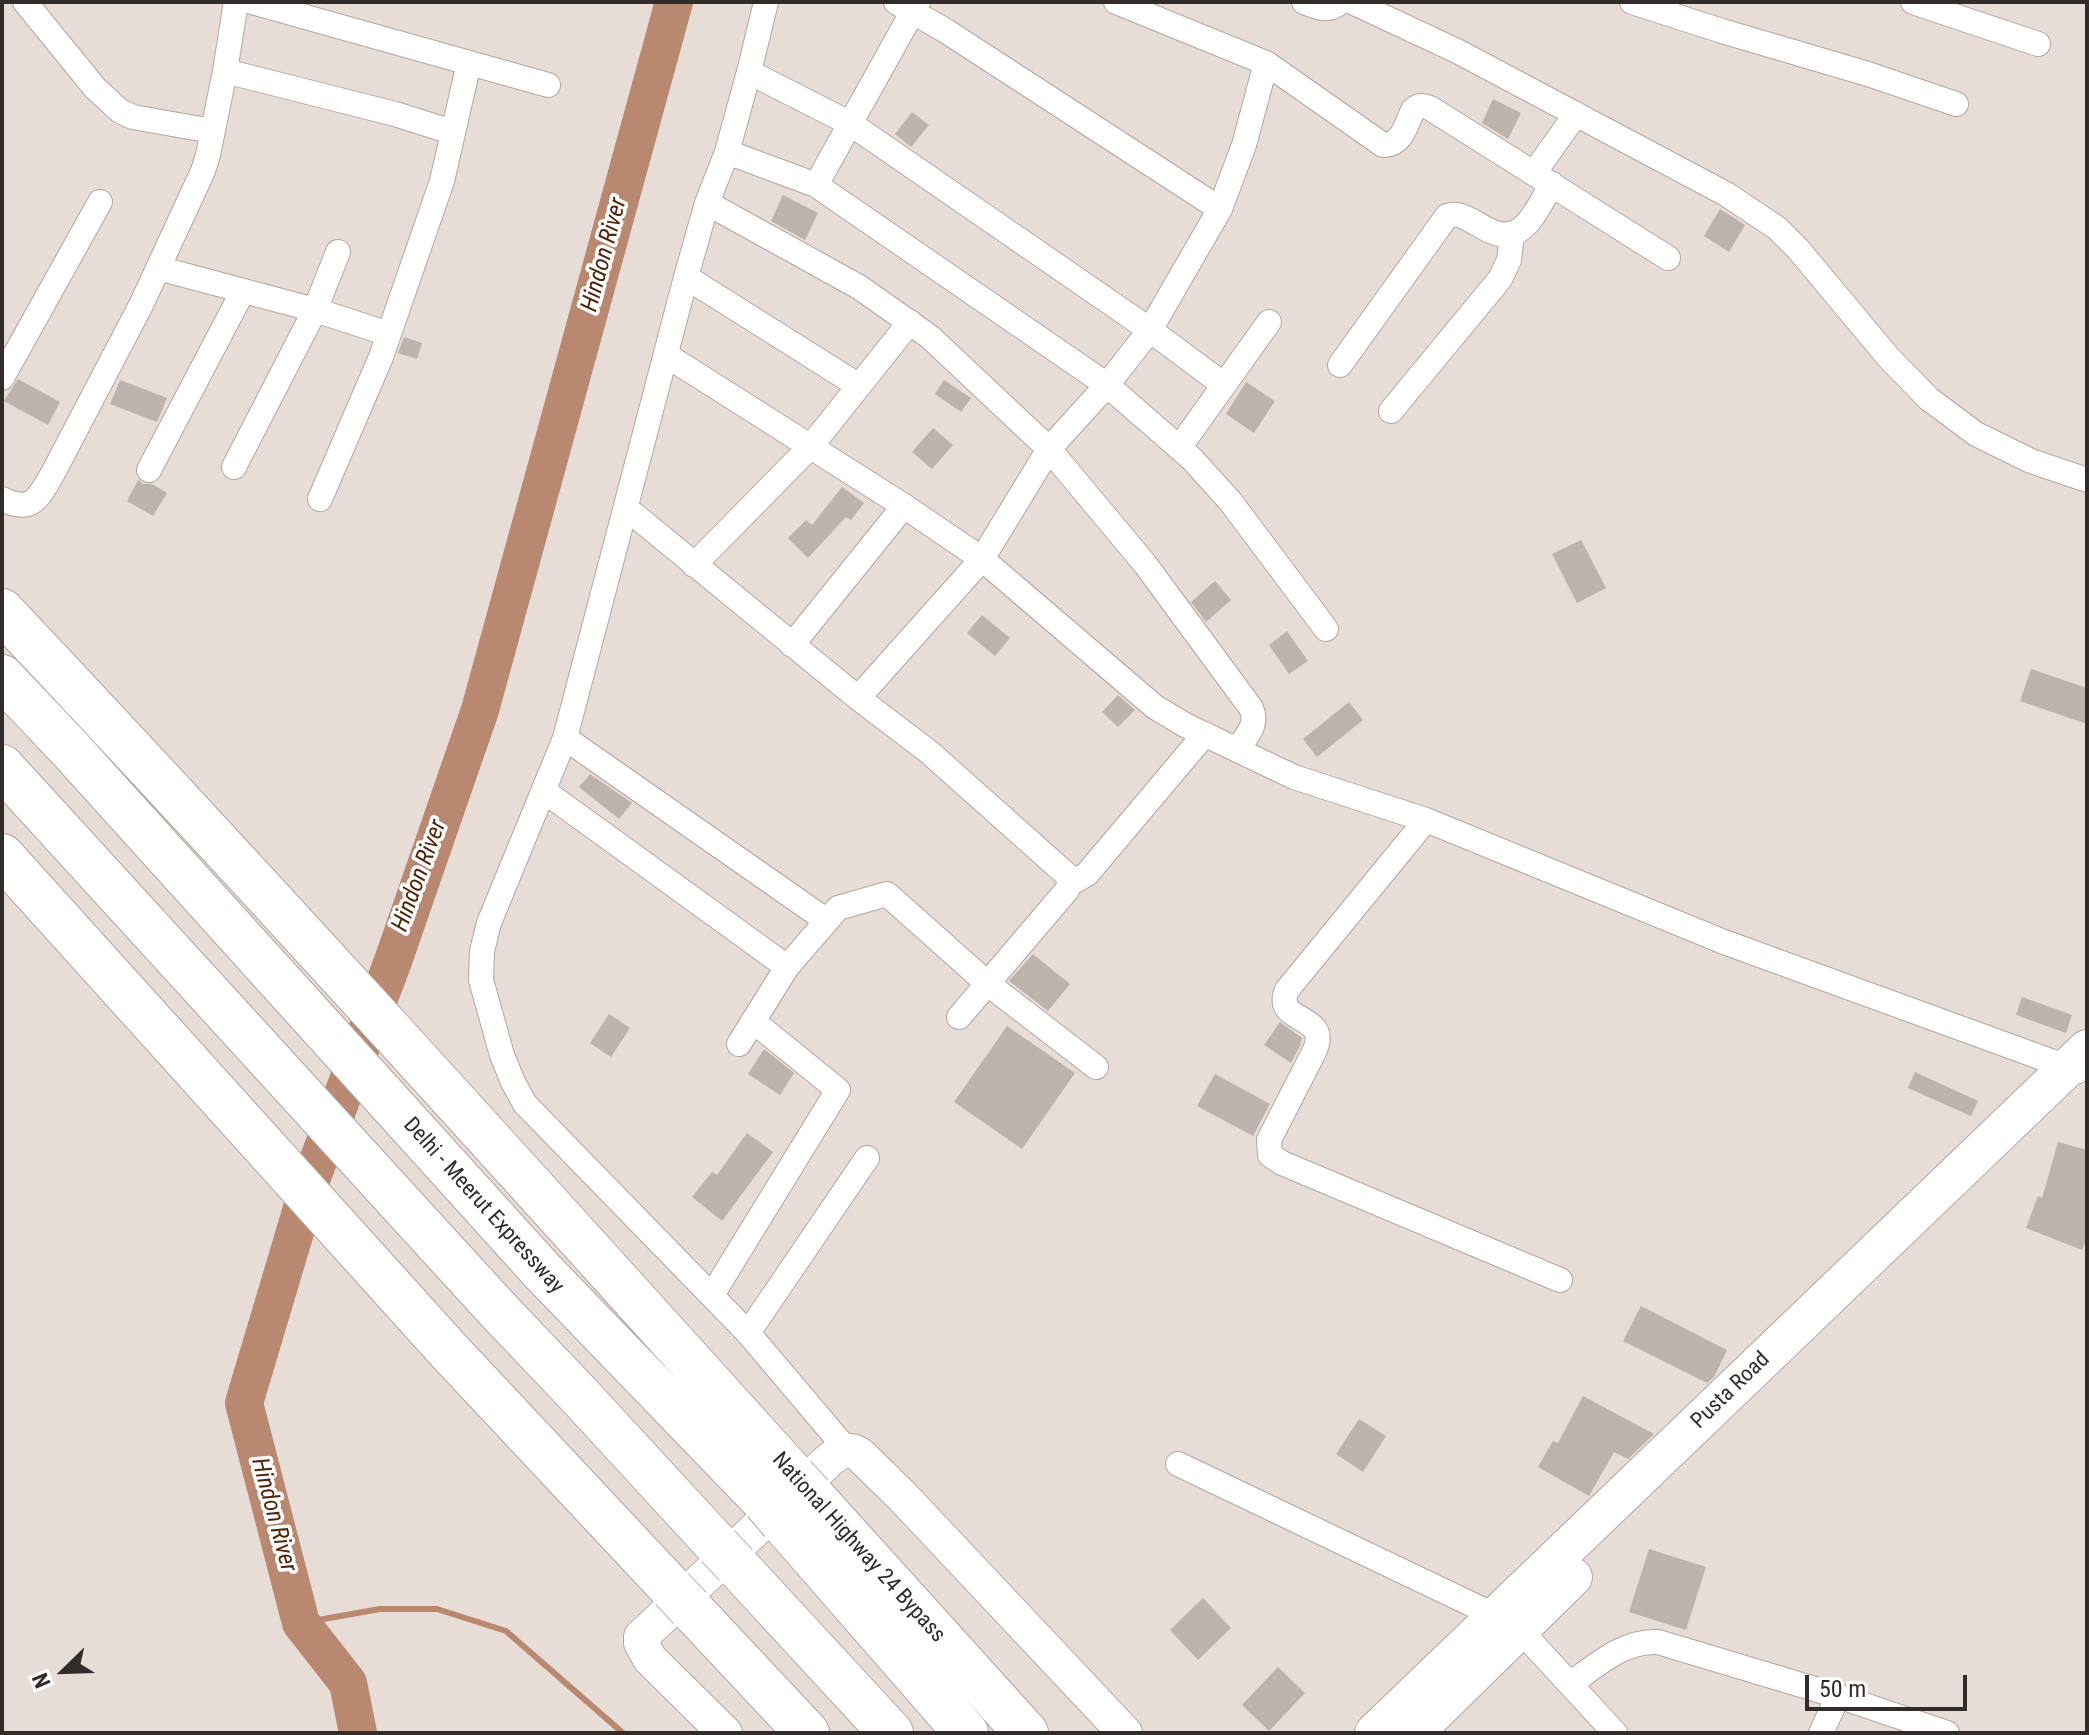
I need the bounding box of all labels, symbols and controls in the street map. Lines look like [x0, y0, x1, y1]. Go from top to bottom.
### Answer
water label: Hindon River [576, 195, 634, 315]
water label: Hindon River [387, 816, 453, 936]
street label: Delhi - Meerut Expressway [397, 1113, 569, 1299]
street label: Pusta Road [1686, 1347, 1776, 1435]
street label: National Highway 24 Bypass [766, 1448, 950, 1648]
water label: Hindon River [244, 1455, 302, 1575]
north arrow [24, 1631, 104, 1711]
scale bar [1809, 1659, 1971, 1709]
text: N [27, 1669, 56, 1692]
text: 50 m [1819, 1675, 1866, 1703]

